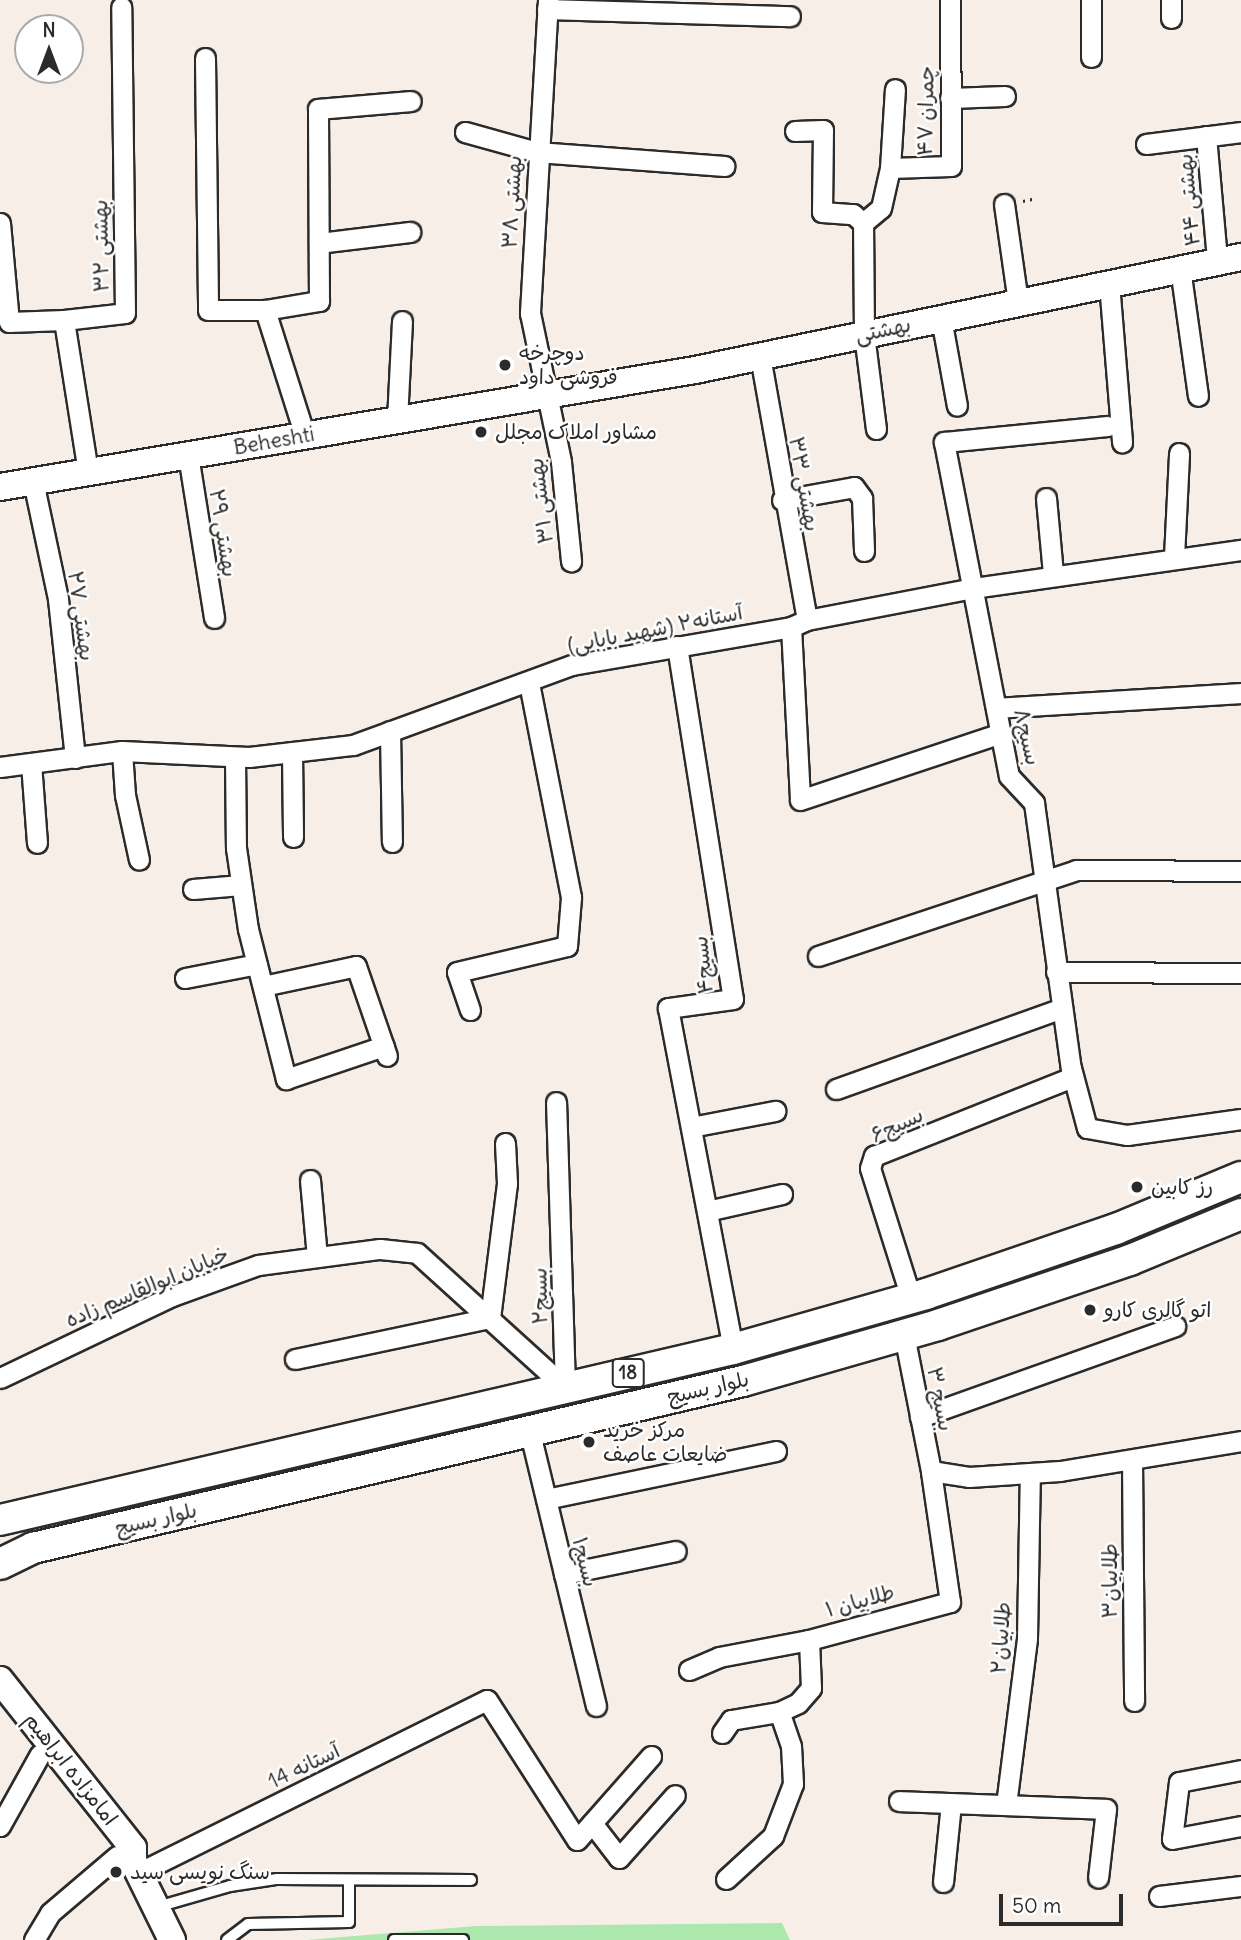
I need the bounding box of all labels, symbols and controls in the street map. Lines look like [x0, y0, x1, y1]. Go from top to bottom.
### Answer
north arrow [14, 14, 84, 84]
text: N [42, 18, 56, 42]
street label: چمران ۴۷ [913, 66, 939, 156]
street label: بهشتی ۴۴ [1172, 153, 1206, 247]
street label: بهشتی ۳۸ [497, 155, 527, 249]
street label: بهشتی ۳۲ [88, 199, 114, 293]
street label: بهشتی [853, 312, 913, 348]
place label: دوچرخه فروشی داود [519, 340, 618, 390]
marker: دوچرخه فروشی داود [497, 357, 513, 373]
place label: مشاور املاک مجلل [495, 419, 657, 445]
street label: Beheshti [232, 421, 316, 461]
marker: مشاور املاک مجلل [473, 424, 489, 440]
street label: بهشتی ۳۳ [783, 435, 825, 533]
street label: بهشتی ۳۱ [523, 457, 559, 545]
street label: بهشتی ۲۹ [204, 487, 242, 579]
street label: بهشتی ۲۷ [62, 569, 100, 663]
street label: آستانه۲ (شهید بابایی) [565, 600, 745, 658]
street label: بسیج۸ [1008, 706, 1046, 768]
street label: بسیج۴ [687, 935, 719, 995]
street label: بسیج۶ [867, 1102, 927, 1148]
place label: رز کابین [1151, 1174, 1213, 1200]
marker: رز کابین [1129, 1179, 1145, 1195]
street label: خیابان ابوالقاسم زاده [62, 1241, 232, 1333]
street label: بسیج۲ [527, 1267, 553, 1325]
place label: اتو گالری کارو [1104, 1297, 1211, 1323]
marker: اتو گالری کارو [1082, 1302, 1098, 1318]
road number: 18 [610, 1358, 646, 1388]
street label: بسیج ۳ [921, 1365, 959, 1433]
street label: بلوار بسیج [665, 1366, 751, 1410]
place label: مرکز خرید ضایعات عاصف [603, 1417, 728, 1467]
marker: مرکز خرید ضایعات عاصف [581, 1434, 597, 1450]
street label: بلوار بسیج [113, 1497, 199, 1541]
street label: بسیج۱ [567, 1535, 603, 1589]
street label: طلابیان۳ [1097, 1543, 1123, 1619]
street label: طلابیان ۱ [823, 1579, 897, 1623]
street label: طلابیان۲ [986, 1601, 1016, 1675]
street label: امامزاده ابراهیم [19, 1708, 123, 1830]
street label: آستانه 14 [264, 1738, 344, 1794]
place label: سنگ نویسی سید [130, 1859, 270, 1885]
marker: سنگ نویسی سید [108, 1864, 124, 1880]
scale bar [1003, 1881, 1127, 1925]
text: 50 m [1012, 1892, 1061, 1919]

